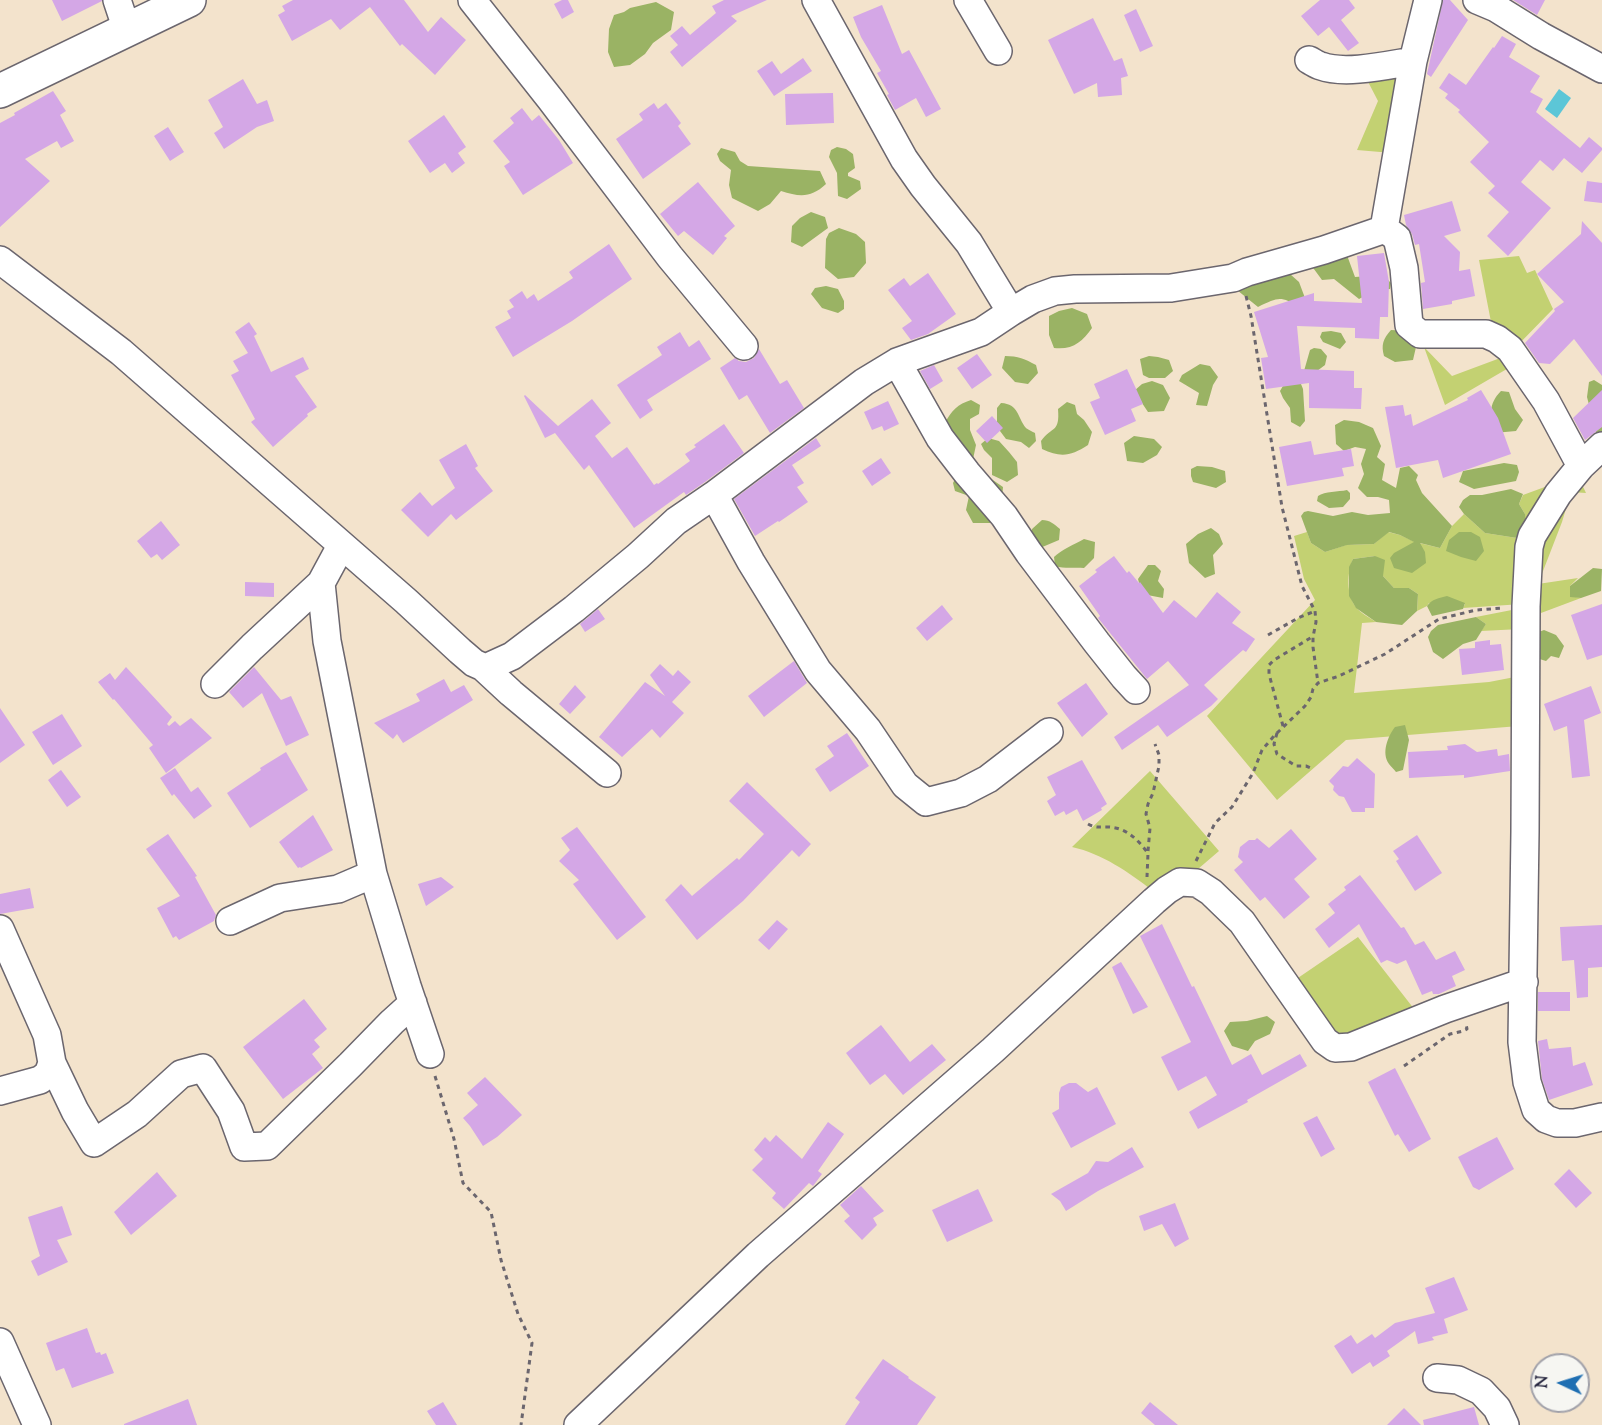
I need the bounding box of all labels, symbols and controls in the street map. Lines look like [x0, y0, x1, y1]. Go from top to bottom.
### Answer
north arrow [1530, 1353, 1590, 1413]
text: N [1532, 1375, 1555, 1389]

